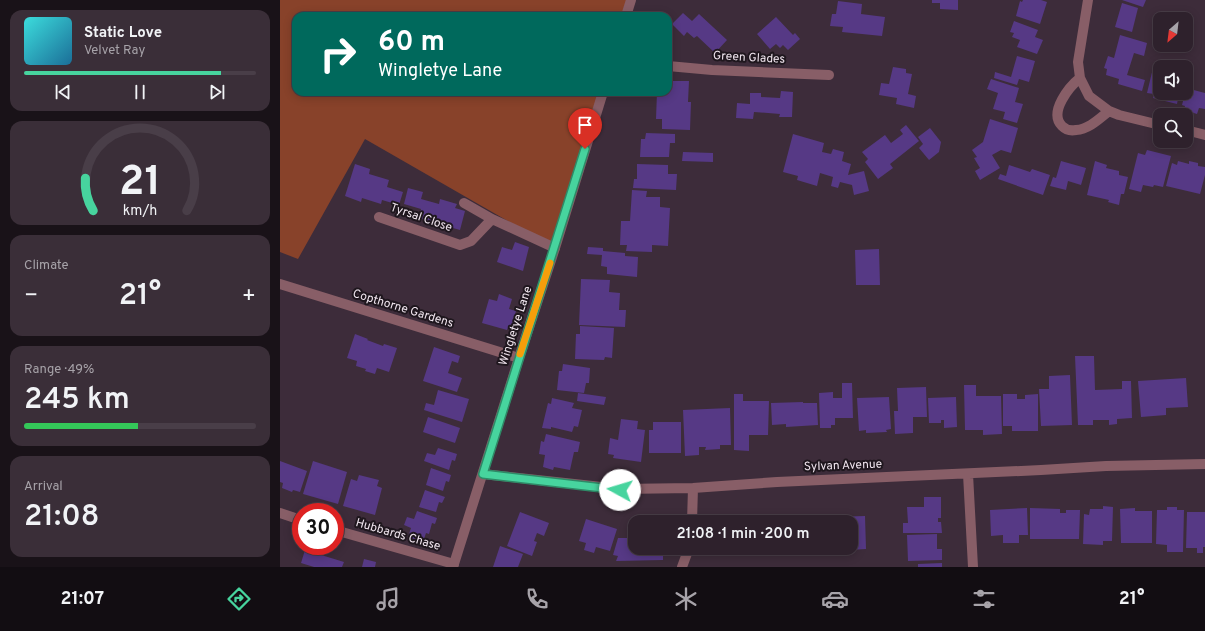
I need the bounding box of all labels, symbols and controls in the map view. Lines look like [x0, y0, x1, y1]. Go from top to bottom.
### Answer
north arrow [1153, 12, 1193, 52]
map controls [1153, 12, 1193, 148]
text: Static Love [84, 24, 162, 43]
text: 60 m [378, 25, 445, 61]
icon: right [312, 28, 364, 80]
text: Velvet Ray [84, 43, 145, 59]
street label: Green Glades [713, 48, 785, 68]
text: Wingletye Lane [378, 60, 502, 83]
button: sound [1153, 60, 1193, 100]
icon: previous [52, 81, 74, 103]
icon: pause [129, 81, 151, 103]
icon: next [206, 81, 228, 103]
pin [568, 108, 602, 149]
button: search [1153, 108, 1193, 148]
icon: arrive [574, 114, 596, 136]
text: 21 [119, 157, 161, 210]
street label: Tyrsal Close [388, 200, 454, 236]
text: km/h [123, 201, 157, 219]
text: Climate [24, 258, 69, 274]
text: 21° [119, 278, 161, 315]
text: − [24, 283, 38, 310]
text: + [242, 283, 256, 310]
street label: Wingletye Lane [496, 284, 536, 368]
street label: Copthorne Gardens [351, 286, 455, 332]
text: Range · 49% [24, 362, 94, 378]
text: 245 km [24, 382, 130, 419]
street label: Sylvan Avenue [804, 457, 882, 475]
position arrow [599, 469, 641, 511]
text: Arrival [24, 479, 63, 495]
text: 21:08 [24, 499, 99, 536]
speed limit sign: 30 [292, 503, 344, 555]
street label: Hubbards Chase [354, 515, 442, 555]
text: 21:08 · 1 min · 200 m [676, 525, 810, 544]
icon: directions [225, 585, 253, 613]
icon: music [374, 585, 402, 613]
icon: phone [523, 585, 551, 613]
icon: climate [672, 585, 700, 613]
icon: car [821, 585, 849, 613]
icon: filters [970, 585, 998, 613]
text: 21:07 [60, 588, 104, 611]
text: 21° [1119, 588, 1144, 611]

